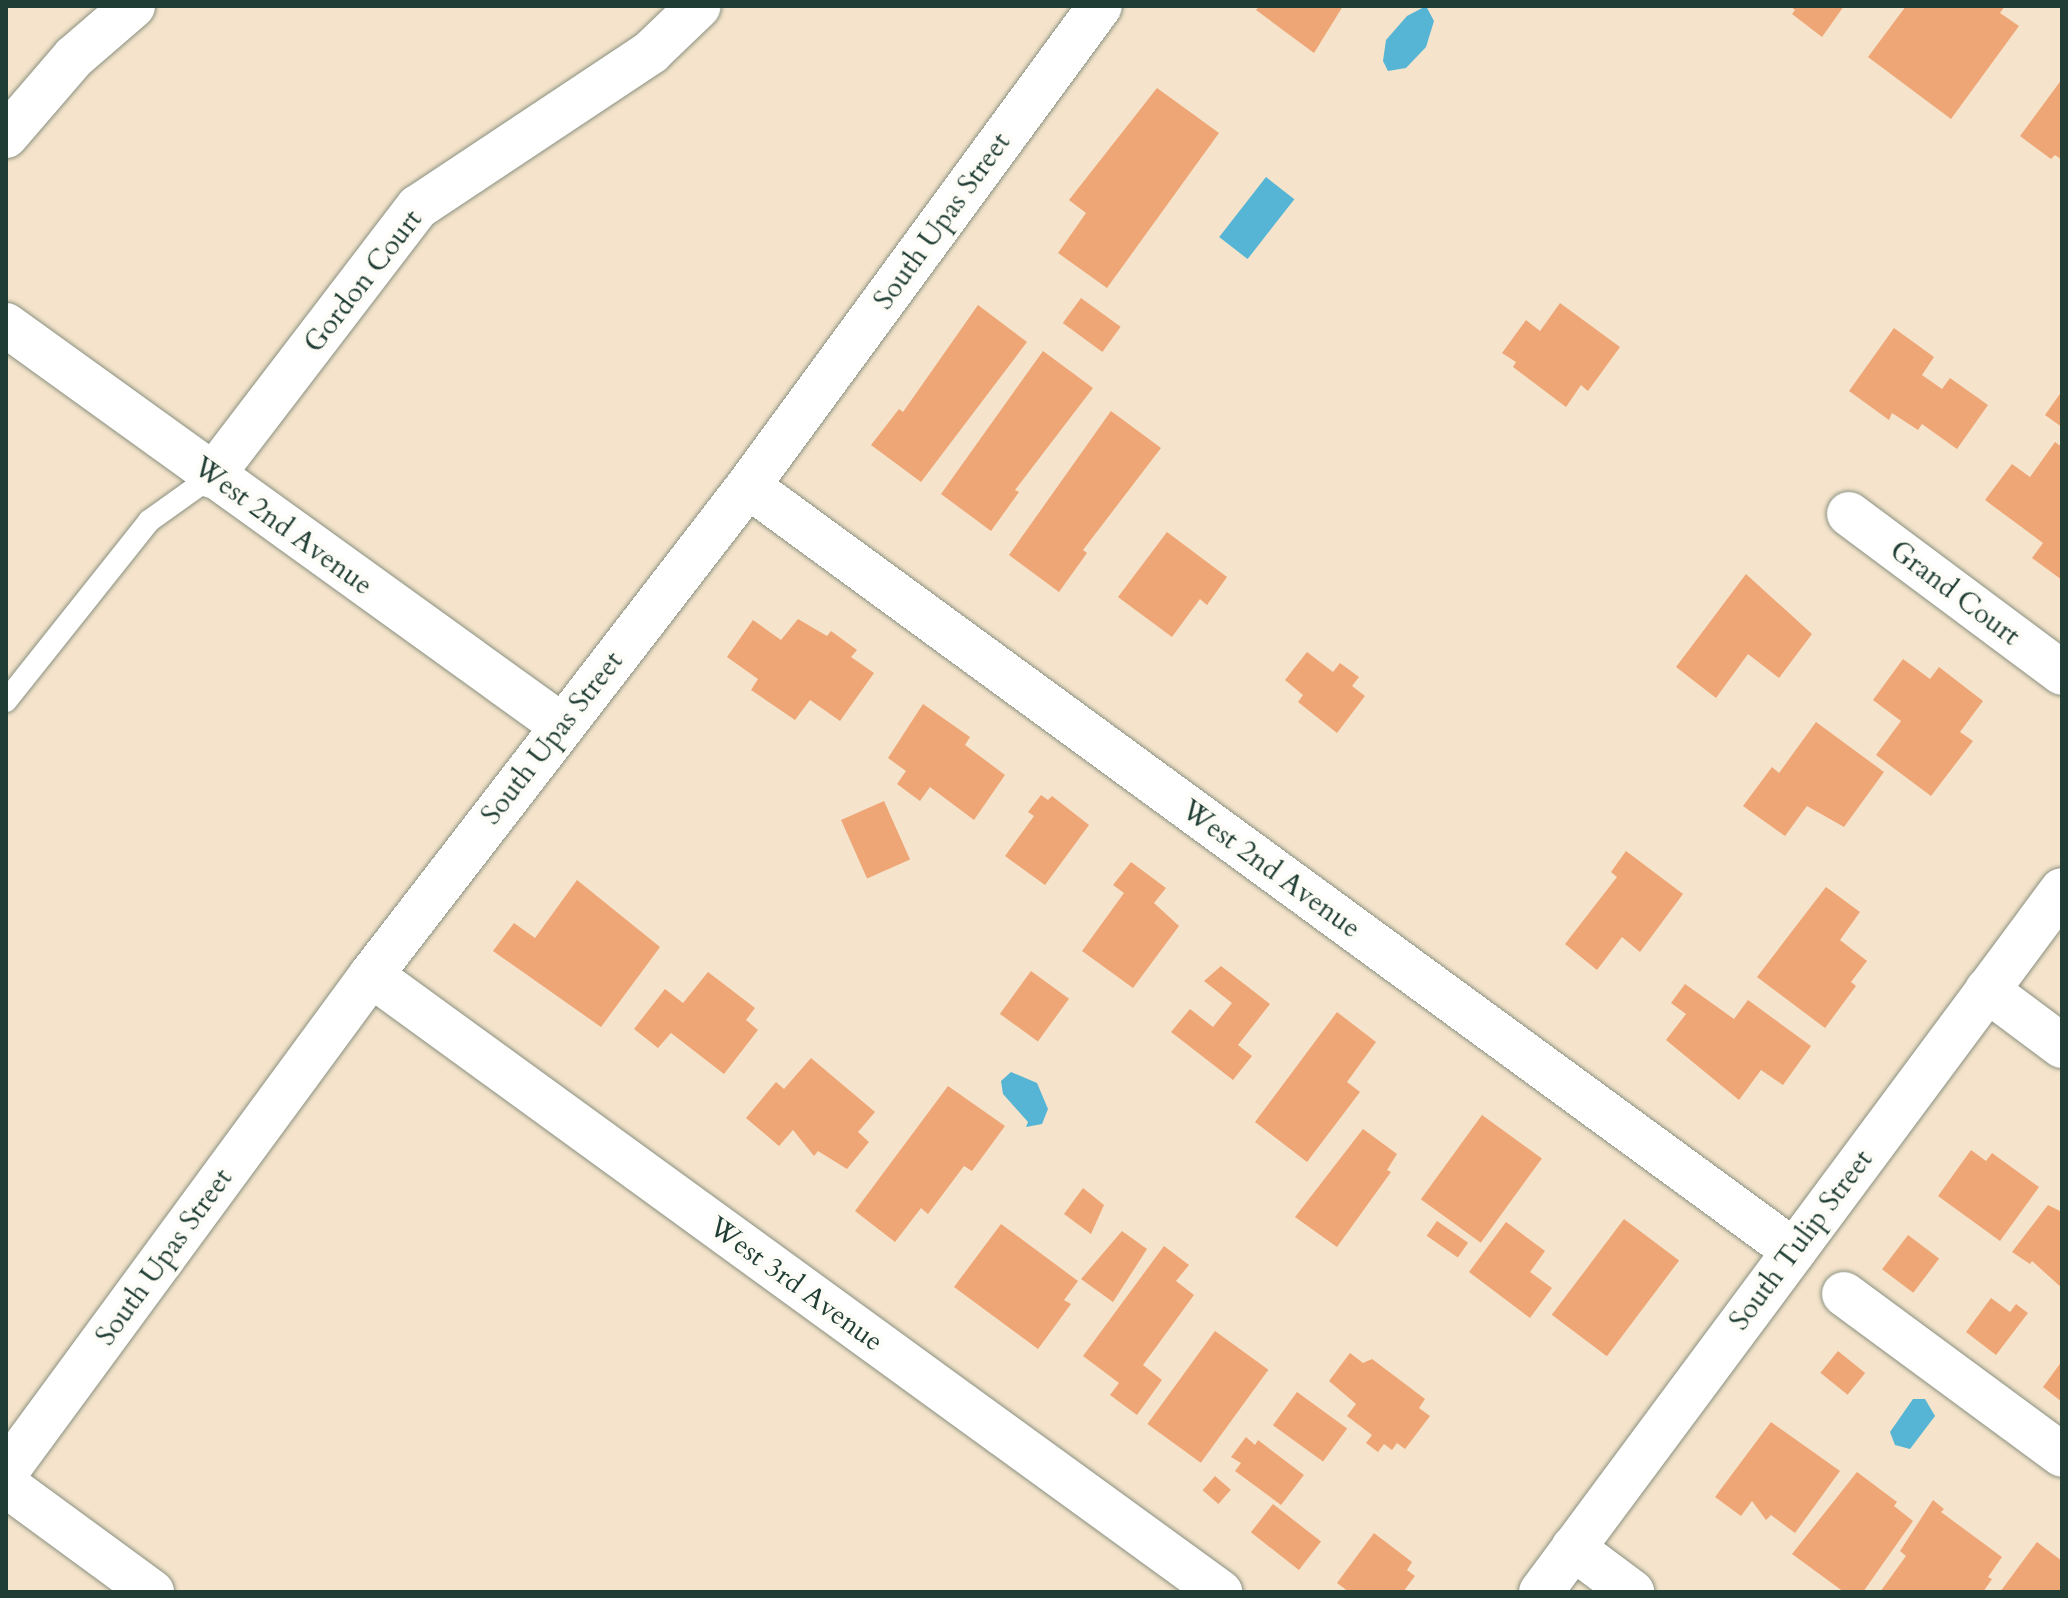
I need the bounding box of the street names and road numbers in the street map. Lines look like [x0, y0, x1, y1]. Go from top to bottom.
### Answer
street label: South Upas Street [867, 126, 1017, 316]
street label: Gordon Court [297, 203, 429, 359]
street label: West 2nd Avenue [187, 450, 379, 602]
street label: Grand Court [1883, 533, 2027, 653]
street label: South Upas Street [474, 645, 630, 831]
street label: West 2nd Avenue [1175, 793, 1367, 945]
street label: South Tulip Street [1722, 1143, 1880, 1337]
street label: South Upas Street [89, 1162, 239, 1352]
street label: West 3rd Avenue [702, 1210, 890, 1358]

